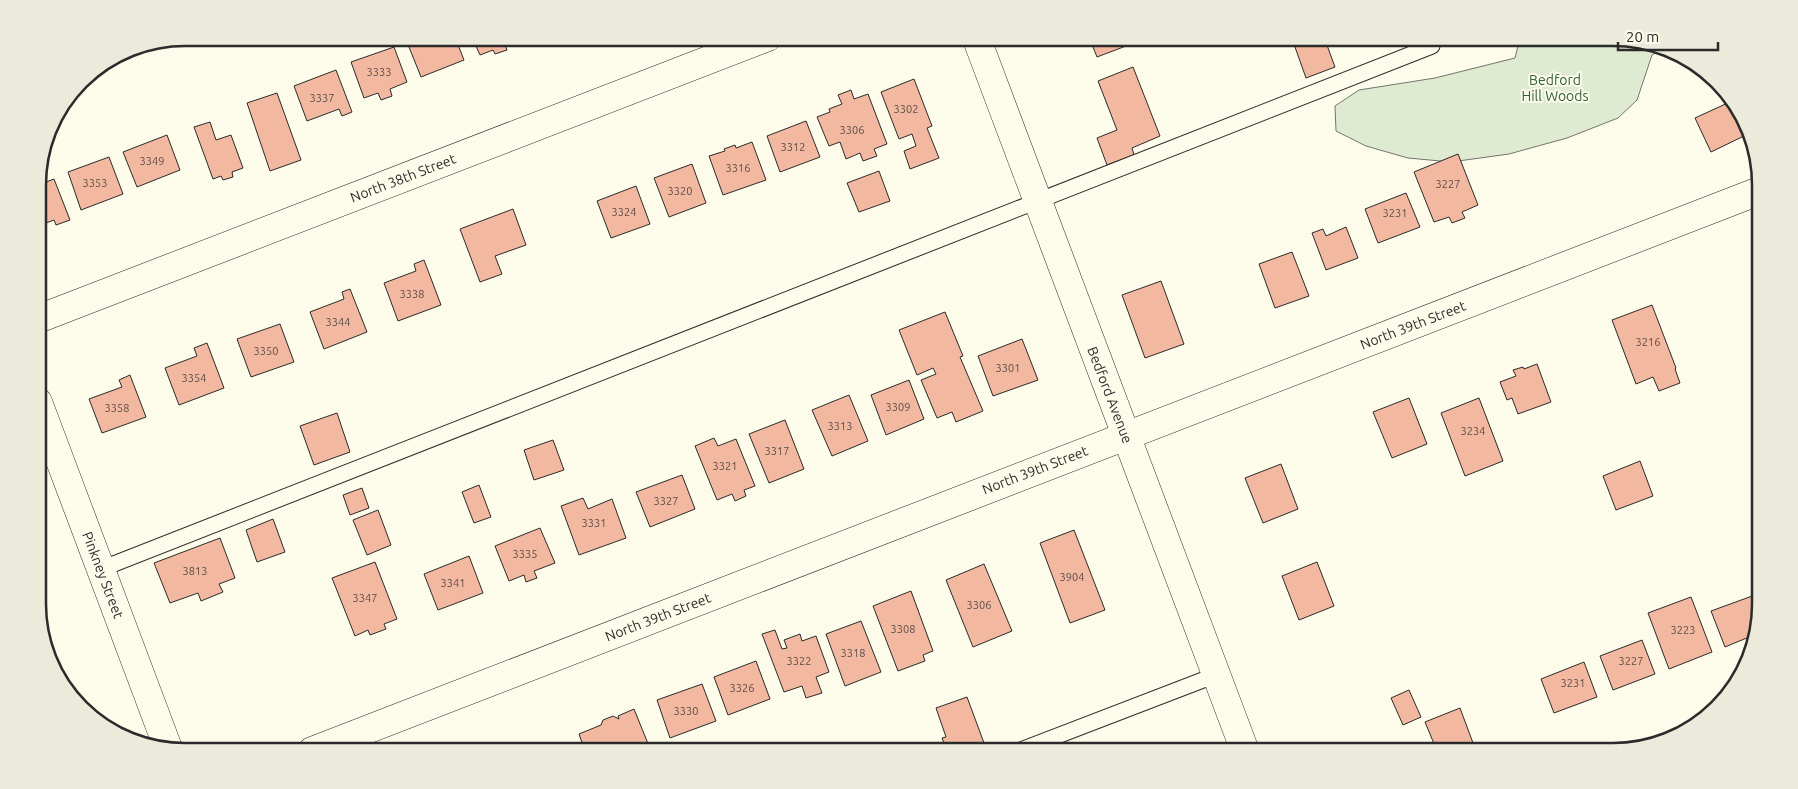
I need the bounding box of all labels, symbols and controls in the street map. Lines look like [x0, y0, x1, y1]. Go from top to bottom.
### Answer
scale bar [1618, 20, 1718, 52]
text: 20 m [1626, 28, 1659, 45]
house number: 3333 [367, 66, 391, 78]
park label: Bedford Hill Woods [1521, 72, 1589, 104]
house number: 3337 [310, 92, 334, 104]
house number: 3302 [894, 103, 918, 115]
house number: 3306 [840, 124, 864, 136]
house number: 3312 [781, 141, 805, 153]
street label: North 38th Street [348, 150, 459, 205]
house number: 3349 [140, 155, 164, 167]
house number: 3316 [726, 162, 750, 174]
house number: 3353 [83, 177, 107, 189]
house number: 3227 [1436, 178, 1460, 190]
house number: 3320 [668, 185, 692, 197]
house number: 3324 [612, 206, 636, 218]
house number: 3231 [1383, 207, 1407, 219]
house number: 3338 [400, 288, 424, 300]
street label: North 39th Street [1358, 297, 1469, 352]
house number: 3344 [326, 316, 350, 328]
house number: 3216 [1636, 336, 1660, 348]
street label: Bedford Avenue [1084, 344, 1136, 446]
house number: 3350 [254, 345, 278, 357]
house number: 3301 [996, 362, 1020, 374]
house number: 3354 [182, 372, 206, 384]
house number: 3309 [886, 401, 910, 413]
house number: 3358 [105, 402, 129, 414]
house number: 3313 [828, 420, 852, 432]
house number: 3234 [1461, 425, 1485, 437]
street label: North 39th Street [980, 442, 1091, 497]
house number: 3317 [765, 445, 789, 457]
house number: 3321 [713, 460, 737, 472]
house number: 3327 [654, 495, 678, 507]
house number: 3331 [582, 517, 606, 529]
street label: Pinkney Street [79, 529, 127, 621]
house number: 3335 [513, 548, 537, 560]
house number: 3813 [183, 565, 207, 577]
house number: 3904 [1060, 571, 1084, 583]
house number: 3341 [441, 577, 465, 589]
street label: North 39th Street [603, 589, 714, 644]
house number: 3347 [353, 592, 377, 604]
house number: 3306 [967, 599, 991, 611]
house number: 3308 [891, 623, 915, 635]
house number: 3223 [1671, 624, 1695, 636]
house number: 3318 [841, 647, 865, 659]
house number: 3322 [787, 655, 811, 667]
house number: 3227 [1619, 655, 1643, 667]
house number: 3231 [1561, 677, 1585, 689]
house number: 3326 [730, 682, 754, 694]
house number: 3330 [674, 705, 698, 717]

